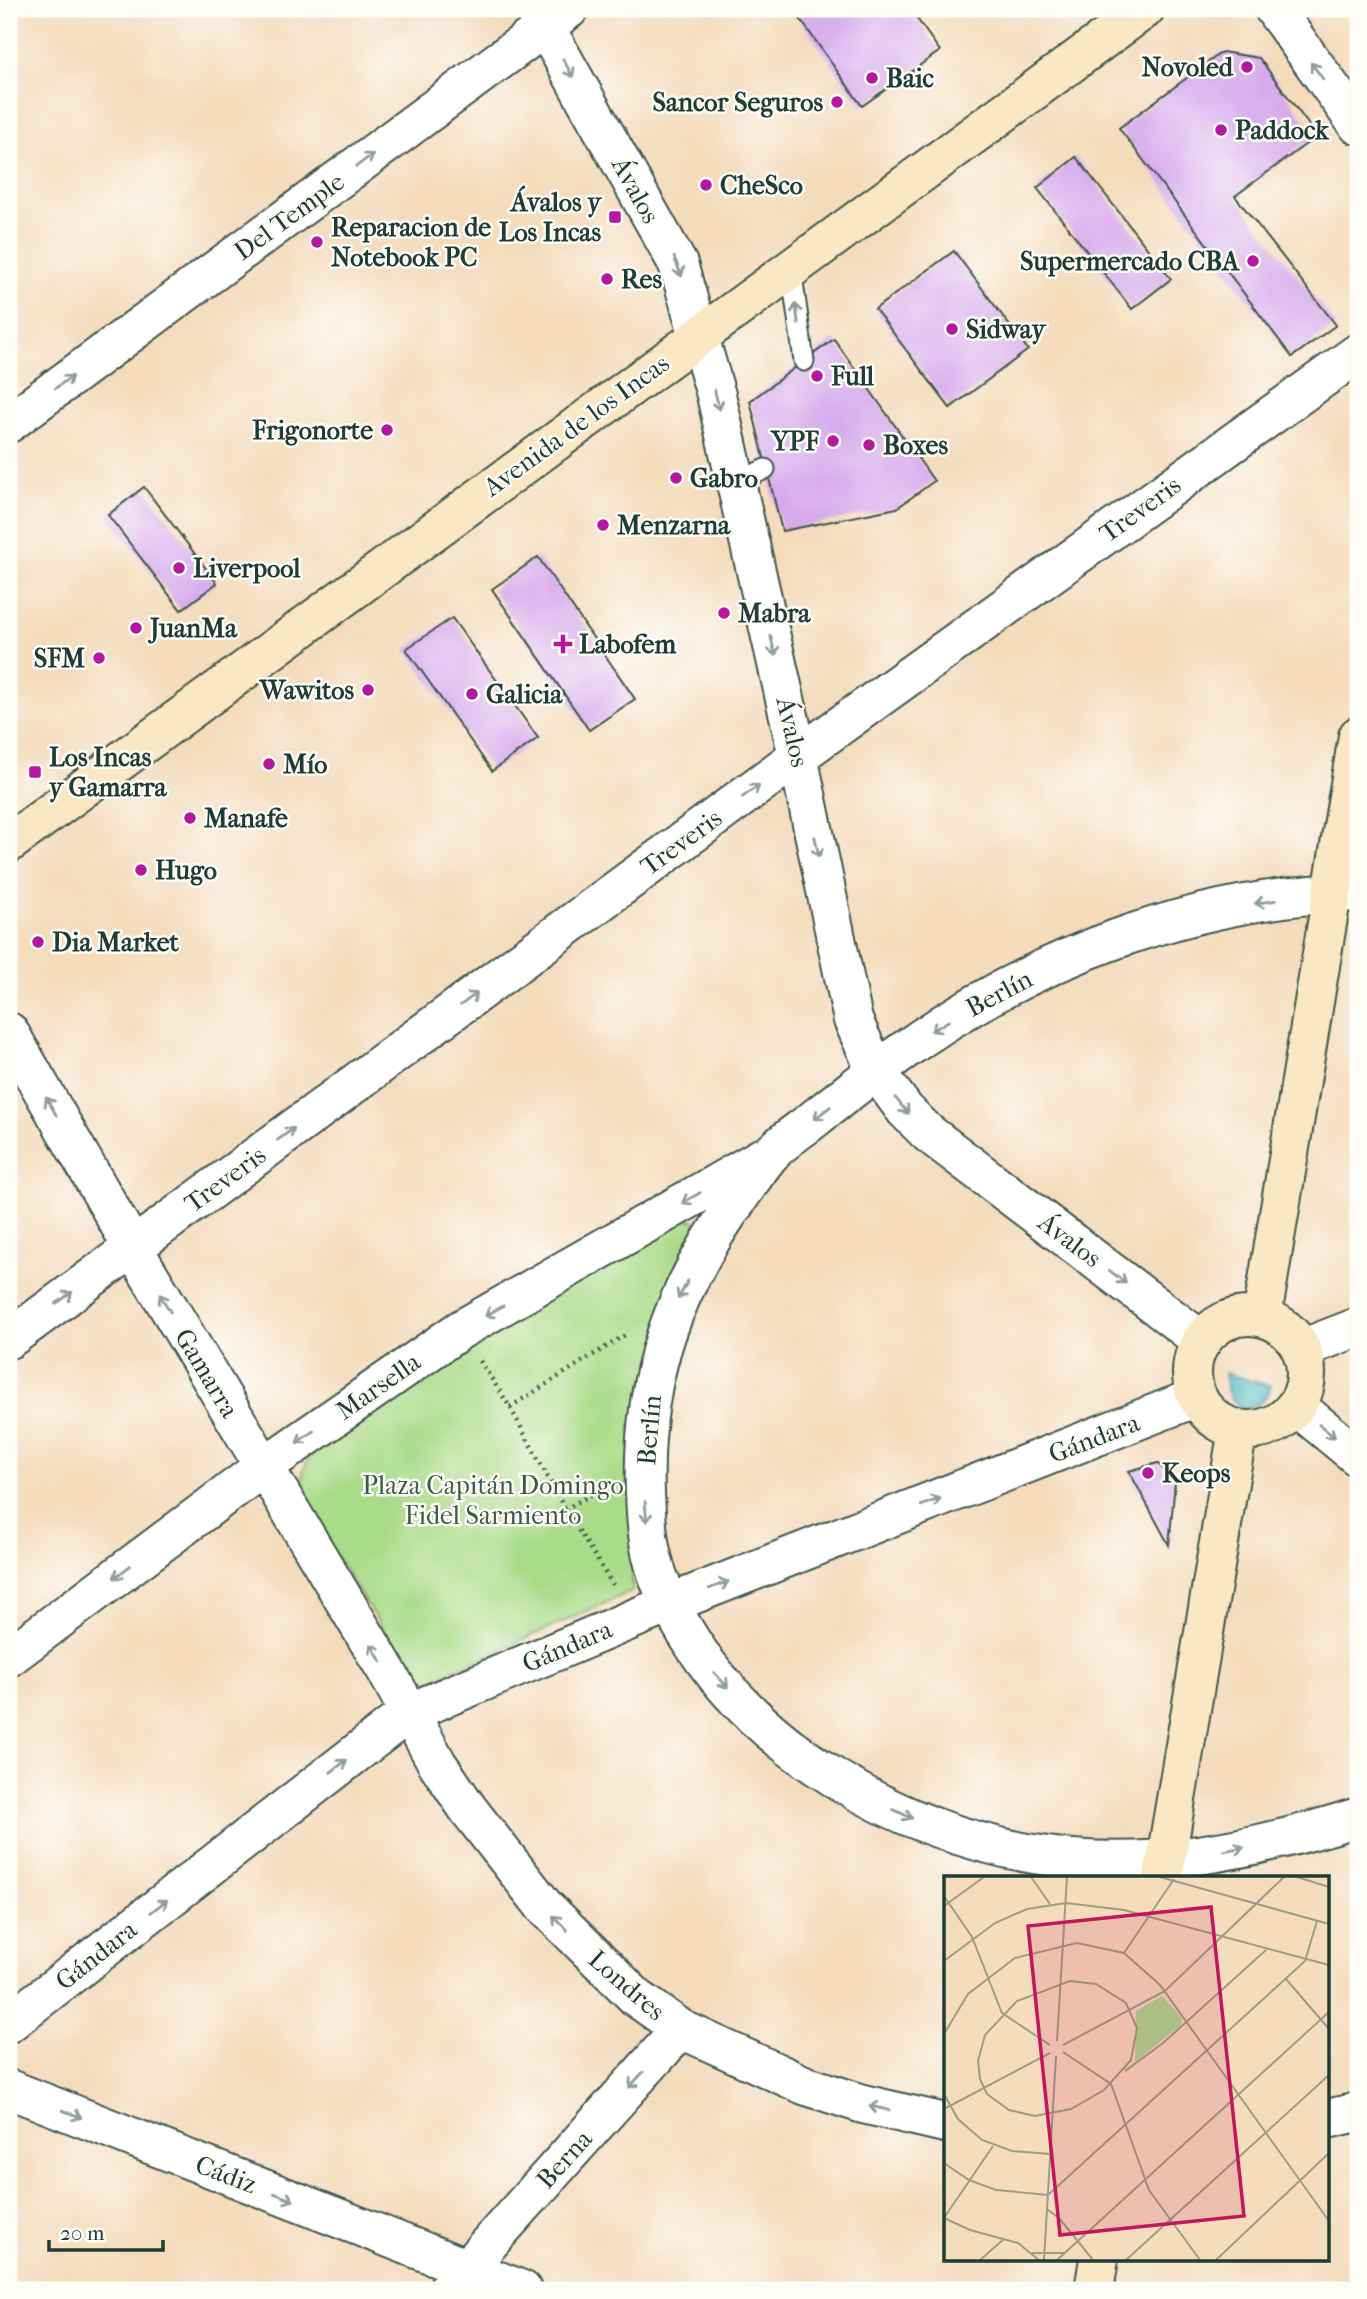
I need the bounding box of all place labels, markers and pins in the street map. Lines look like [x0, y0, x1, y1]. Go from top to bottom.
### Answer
place label: Novoled [1142, 52, 1234, 83]
marker: Novoled [1239, 59, 1255, 75]
place label: Baic [886, 63, 934, 94]
marker: Baic [864, 70, 880, 86]
place label: Sancor Seguros [652, 87, 823, 118]
marker: Sancor Seguros [829, 94, 845, 110]
place label: Paddock [1235, 115, 1330, 146]
marker: Paddock [1213, 122, 1229, 138]
place label: CheSco [720, 170, 803, 201]
marker: CheSco [698, 177, 714, 193]
place label: Ávalos y Los Incas [499, 185, 603, 248]
marker: Ávalos y Los Incas [607, 209, 623, 225]
place label: Reparacion de Notebook PC [331, 212, 491, 273]
marker: Reparacion de Notebook PC [309, 234, 325, 250]
place label: Supermercado CBA [1020, 246, 1240, 277]
marker: Supermercado CBA [1245, 253, 1261, 269]
place label: Res [621, 264, 662, 295]
marker: Res [599, 271, 615, 287]
place label: Sidway [966, 314, 1047, 345]
marker: Sidway [944, 321, 960, 337]
place label: Full [830, 361, 875, 392]
marker: Full [809, 368, 825, 384]
place label: Frigonorte [251, 415, 373, 446]
marker: Frigonorte [379, 422, 395, 438]
place label: YPF [769, 426, 819, 457]
place label: Boxes [883, 430, 948, 461]
marker: YPF [825, 433, 841, 449]
marker: Boxes [861, 437, 877, 453]
place label: Gabro [690, 463, 758, 494]
marker: Gabro [668, 470, 684, 486]
place label: Menzarna [617, 510, 731, 541]
marker: Menzarna [595, 517, 611, 533]
place label: Liverpool [193, 553, 301, 584]
marker: Liverpool [171, 560, 187, 576]
place label: Mabra [738, 598, 811, 629]
marker: Mabra [716, 605, 732, 621]
place label: JuanMa [147, 613, 238, 644]
marker: JuanMa [128, 620, 144, 636]
place label: Labofem [579, 629, 676, 660]
marker: Labofem [553, 634, 573, 654]
place label: SFM [34, 643, 85, 674]
marker: SFM [91, 650, 107, 666]
place label: Wawitos [259, 675, 354, 706]
place label: Galicia [486, 679, 563, 710]
marker: Wawitos [360, 682, 376, 698]
marker: Galicia [464, 686, 480, 702]
place label: Los Incas y Gamarra [49, 742, 168, 803]
place label: Mío [283, 749, 327, 780]
marker: Mío [261, 756, 277, 772]
marker: Los Incas y Gamarra [27, 764, 43, 780]
place label: Manafe [204, 803, 288, 834]
marker: Manafe [182, 810, 198, 826]
place label: Hugo [155, 855, 217, 886]
marker: Hugo [133, 862, 149, 878]
place label: Dia Market [52, 927, 180, 958]
marker: Dia Market [30, 934, 46, 950]
place label: Keops [1162, 1458, 1231, 1489]
marker: Keops [1140, 1465, 1156, 1481]

